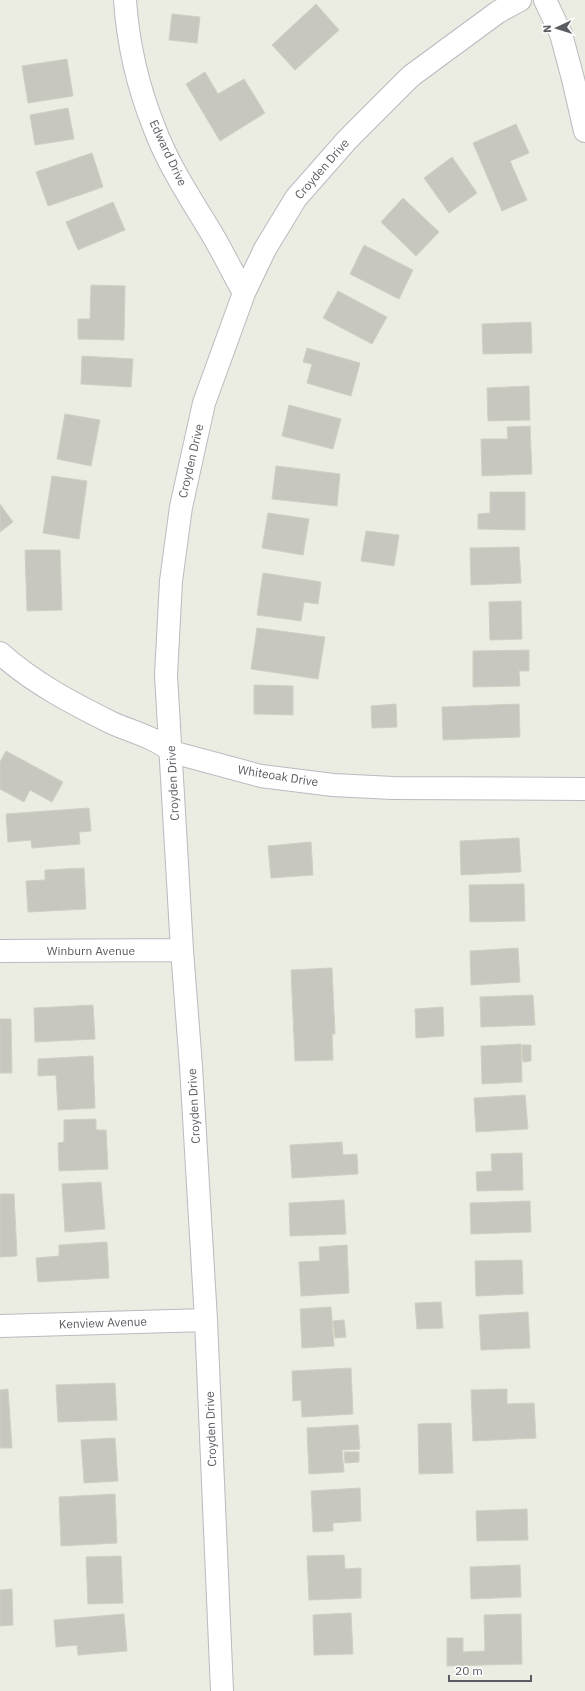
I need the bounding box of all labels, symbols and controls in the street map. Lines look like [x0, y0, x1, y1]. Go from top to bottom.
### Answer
north arrow [537, 8, 577, 48]
text: N [540, 24, 554, 33]
street label: Edward Drive [147, 117, 190, 189]
street label: Croyden Drive [291, 135, 352, 202]
street label: Croyden Drive [175, 422, 206, 499]
street label: Croyden Drive [163, 745, 182, 821]
street label: Whiteoak Drive [237, 762, 320, 789]
street label: Winburn Avenue [47, 943, 136, 958]
street label: Croyden Drive [184, 1068, 203, 1144]
street label: Kenview Avenue [59, 1313, 148, 1332]
street label: Croyden Drive [202, 1391, 219, 1467]
scale bar [449, 1657, 531, 1683]
text: 20 m [455, 1663, 483, 1678]

